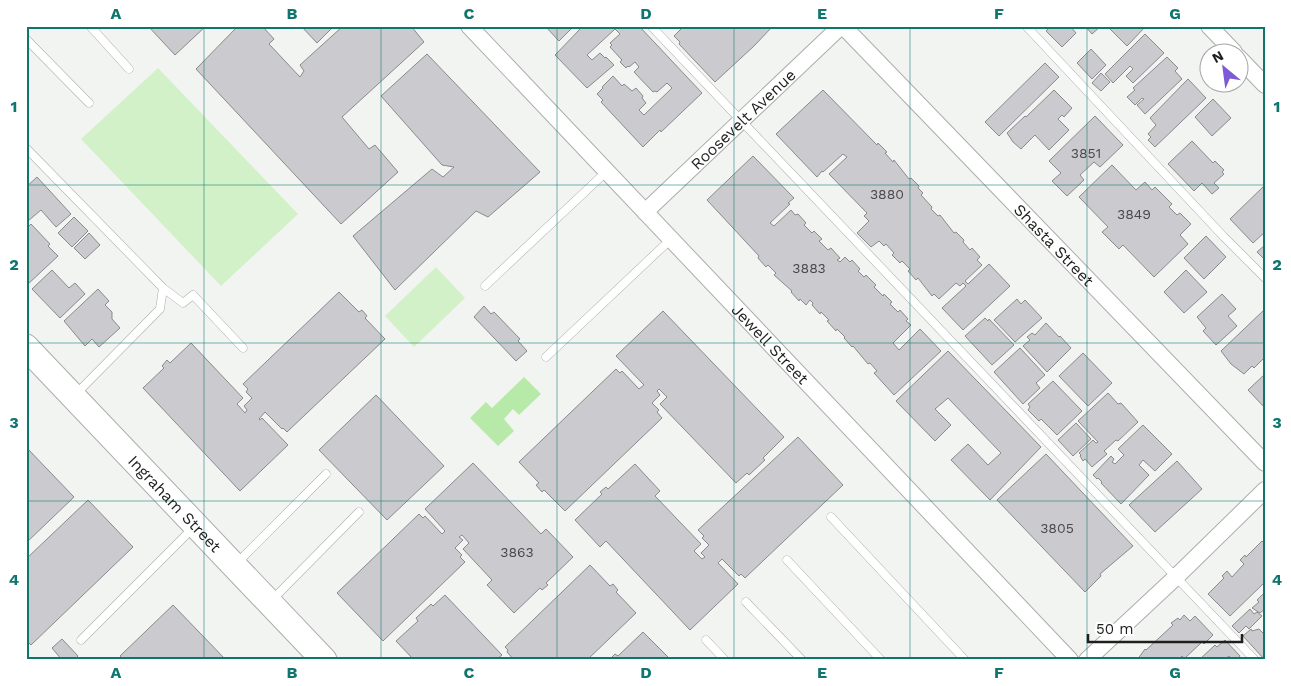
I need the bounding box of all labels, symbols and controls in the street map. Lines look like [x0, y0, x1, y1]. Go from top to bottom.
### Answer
text: A [111, 4, 122, 23]
text: B [287, 4, 298, 23]
text: C [464, 4, 475, 23]
text: D [640, 4, 652, 23]
text: E [817, 4, 827, 23]
text: F [994, 4, 1004, 23]
text: G [1169, 4, 1181, 23]
north arrow [1198, 42, 1248, 92]
text: N [1209, 47, 1226, 66]
street label: Roosevelt Avenue [687, 65, 800, 174]
text: 1 [11, 97, 17, 116]
text: 1 [1274, 97, 1280, 116]
house number: 3851 [1071, 145, 1101, 161]
house number: 3880 [870, 186, 904, 202]
street label: Shasta Street [1010, 200, 1098, 290]
house number: 3849 [1117, 206, 1151, 222]
text: 2 [9, 255, 19, 274]
text: 2 [1272, 255, 1282, 274]
house number: 3883 [792, 260, 826, 276]
street label: Jewell Street [728, 300, 813, 388]
text: 3 [9, 413, 19, 432]
text: 3 [1272, 413, 1282, 432]
street label: Ingraham Street [124, 451, 225, 556]
house number: 3805 [1040, 520, 1074, 536]
house number: 3863 [500, 544, 534, 560]
text: 4 [9, 570, 19, 589]
text: 4 [1272, 570, 1282, 589]
scale bar [1088, 611, 1242, 643]
text: 50 m [1096, 620, 1133, 638]
text: A [111, 663, 122, 682]
text: B [287, 663, 298, 682]
text: C [464, 663, 475, 682]
text: D [640, 663, 652, 682]
text: E [817, 663, 827, 682]
text: F [994, 663, 1004, 682]
text: G [1169, 663, 1181, 682]

